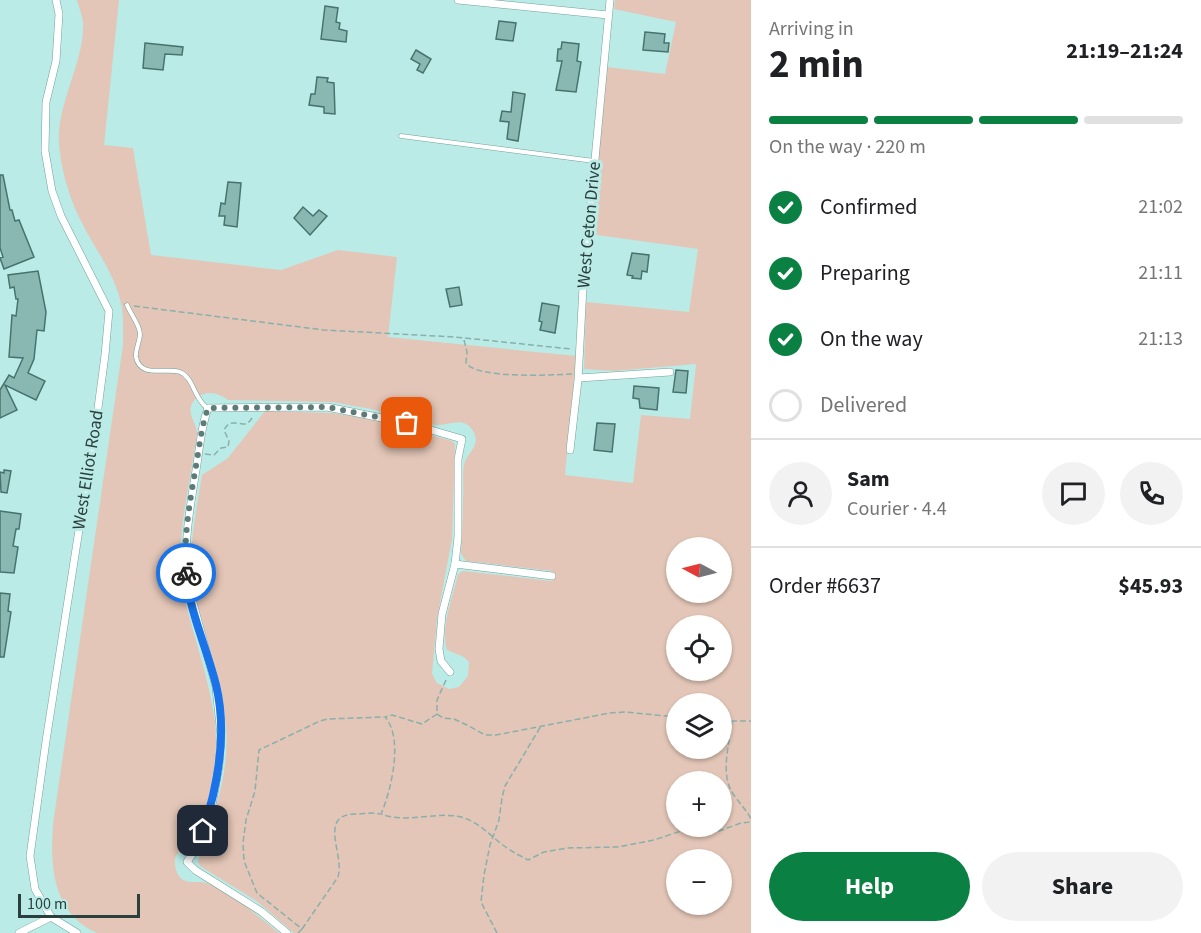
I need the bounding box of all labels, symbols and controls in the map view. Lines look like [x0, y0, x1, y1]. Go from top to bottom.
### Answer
text: Arriving in [769, 15, 854, 43]
text: 21:19–21:24 [1066, 35, 1183, 67]
text: 2 min [769, 37, 864, 93]
text: On the way · 220 m [769, 133, 926, 161]
street label: West Ceton Drive [571, 161, 607, 289]
icon: check [769, 191, 802, 224]
text: Confirmed [820, 191, 917, 223]
text: 21:02 [1138, 193, 1183, 221]
icon: check [769, 257, 802, 290]
text: Preparing [820, 257, 910, 289]
text: 21:11 [1138, 259, 1183, 287]
icon: check [769, 323, 802, 356]
text: On the way [820, 323, 923, 355]
text: 21:13 [1138, 325, 1183, 353]
text: Delivered [820, 389, 907, 421]
pin [381, 397, 432, 448]
icon: bag [390, 406, 423, 439]
street label: West Elliot Road [66, 408, 110, 532]
button: person [769, 462, 832, 525]
button: chat [1042, 462, 1105, 525]
button: phone [1120, 462, 1183, 525]
text: Sam [847, 463, 890, 495]
text: Courier · 4.4 [847, 495, 947, 523]
north arrow [666, 537, 732, 603]
map controls [666, 537, 732, 915]
courier [156, 543, 216, 603]
icon: bike [170, 557, 203, 590]
text: Order #6637 [769, 570, 881, 602]
text: $45.93 [1118, 570, 1183, 602]
button: locate [666, 615, 732, 681]
button: layers [666, 693, 732, 759]
button: + [666, 771, 732, 837]
pin [177, 805, 228, 856]
icon: home [186, 814, 219, 847]
button: − [666, 849, 732, 915]
button: Help [769, 852, 970, 921]
button: Share [982, 852, 1183, 921]
scale bar [18, 891, 140, 918]
text: 100 m [27, 893, 67, 915]

